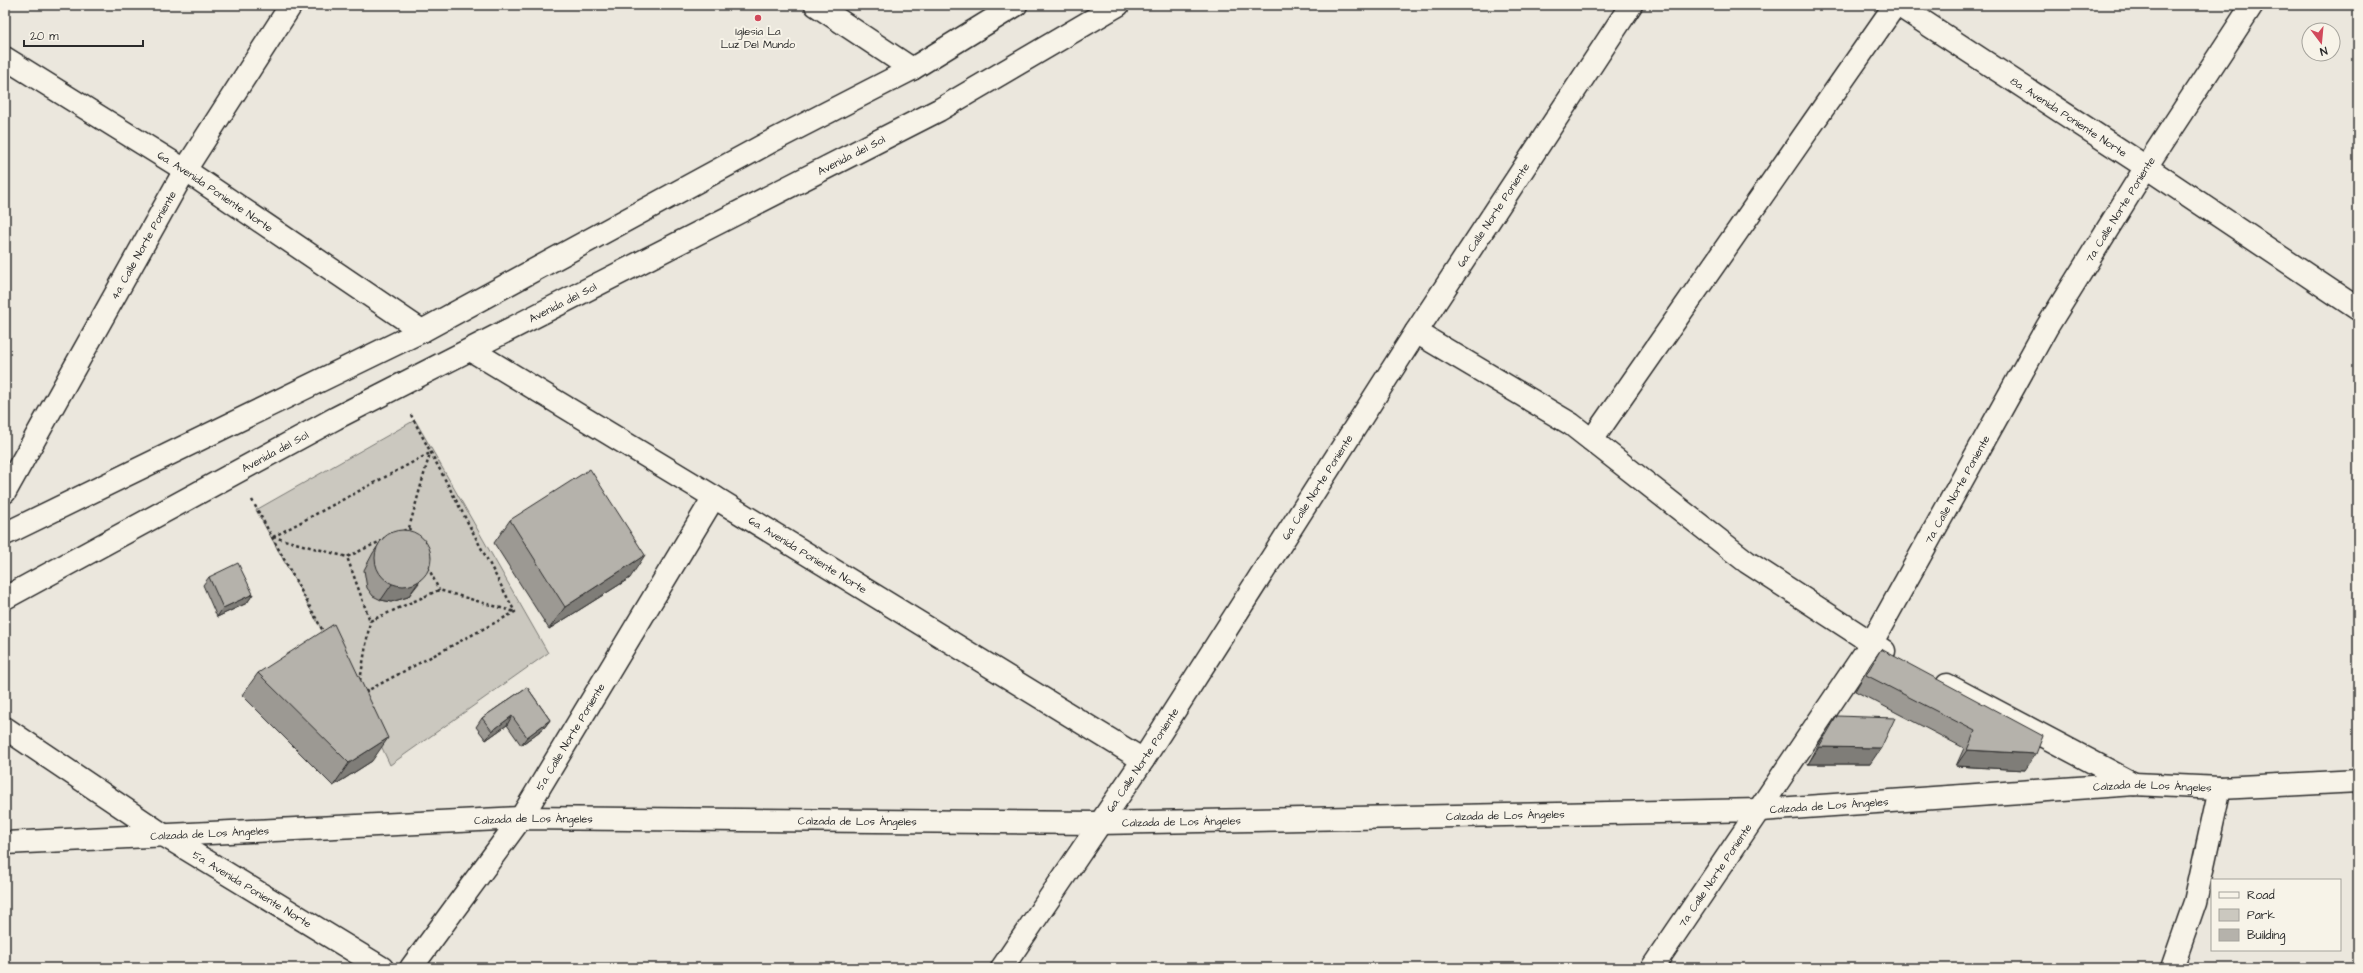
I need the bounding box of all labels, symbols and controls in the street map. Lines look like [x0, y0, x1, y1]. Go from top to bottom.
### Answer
marker: Iglesia La Luz Del Mundo [753, 13, 763, 23]
scale bar [24, 22, 143, 48]
north arrow [2301, 22, 2341, 62]
place label: Iglesia La Luz Del Mundo [721, 24, 796, 52]
text: 20 m [30, 28, 59, 45]
text: N [2318, 43, 2329, 59]
street label: 8a. Avenida Poniente Norte [2008, 73, 2130, 160]
street label: Avenida del Sol [814, 131, 888, 179]
street label: 6a. Avenida Poniente Norte [155, 147, 276, 235]
street label: 7a. Calle Norte Poniente [2081, 154, 2158, 265]
street label: 6a. Calle Norte Poniente [1453, 160, 1533, 270]
street label: 4a. Calle Norte Poniente [107, 188, 180, 302]
street label: Avenida del Sol [526, 279, 599, 326]
street label: Avenida del Sol [238, 427, 311, 476]
street label: 6a. Calle Norte Poniente [1278, 432, 1356, 543]
street label: 7a. Calle Norte Poniente [1921, 432, 1993, 546]
street label: 6a. Avenida Poniente Norte [746, 512, 870, 597]
street label: 5a. Calle Norte Poniente [532, 680, 608, 793]
street label: 6a. Calle Norte Poniente [1102, 705, 1182, 815]
street label: Calzada de Los Ángeles [2092, 776, 2213, 795]
street label: Calzada de Los Ángeles [1769, 794, 1889, 817]
street label: Calzada de Los Ángeles [1446, 806, 1565, 824]
street label: Calzada de Los Ángeles [474, 810, 593, 828]
street label: Calzada de Los Ángeles [798, 813, 917, 830]
street label: Calzada de Los Ángeles [1122, 813, 1241, 830]
street label: 7a. Calle Norte Poniente [1674, 821, 1755, 930]
street label: Calzada de Los Ángeles [150, 823, 270, 843]
street label: 5a. Avenida Poniente Norte [190, 847, 315, 931]
legend [2211, 879, 2341, 951]
text: Road [2247, 887, 2275, 904]
text: Park [2247, 907, 2275, 924]
text: Building [2247, 927, 2285, 945]

